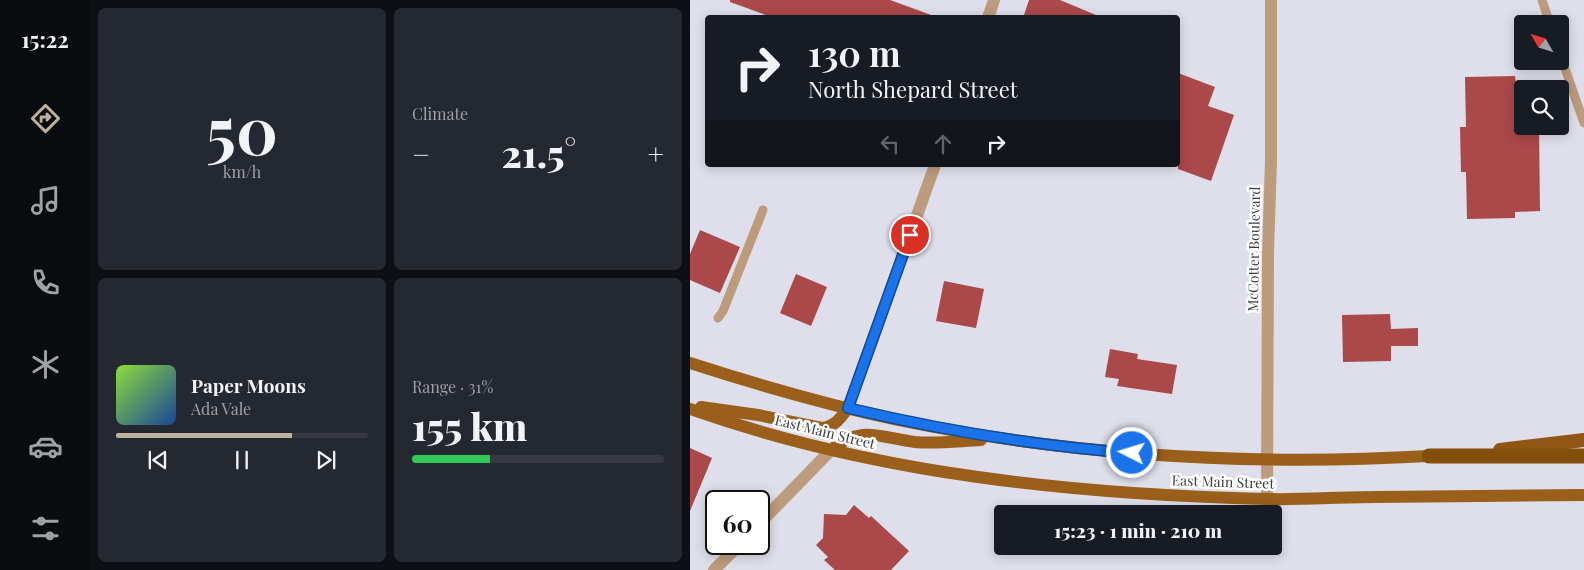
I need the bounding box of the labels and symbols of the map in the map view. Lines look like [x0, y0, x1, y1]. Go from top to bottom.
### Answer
north arrow [1514, 15, 1569, 70]
street label: McCotter Boulevard [1243, 186, 1264, 312]
pin [889, 214, 931, 256]
street label: East Main Street [773, 410, 878, 453]
position arrow [1105, 426, 1157, 478]
street label: East Main Street [1171, 470, 1276, 493]
speed limit sign: 60 [705, 490, 770, 555]

